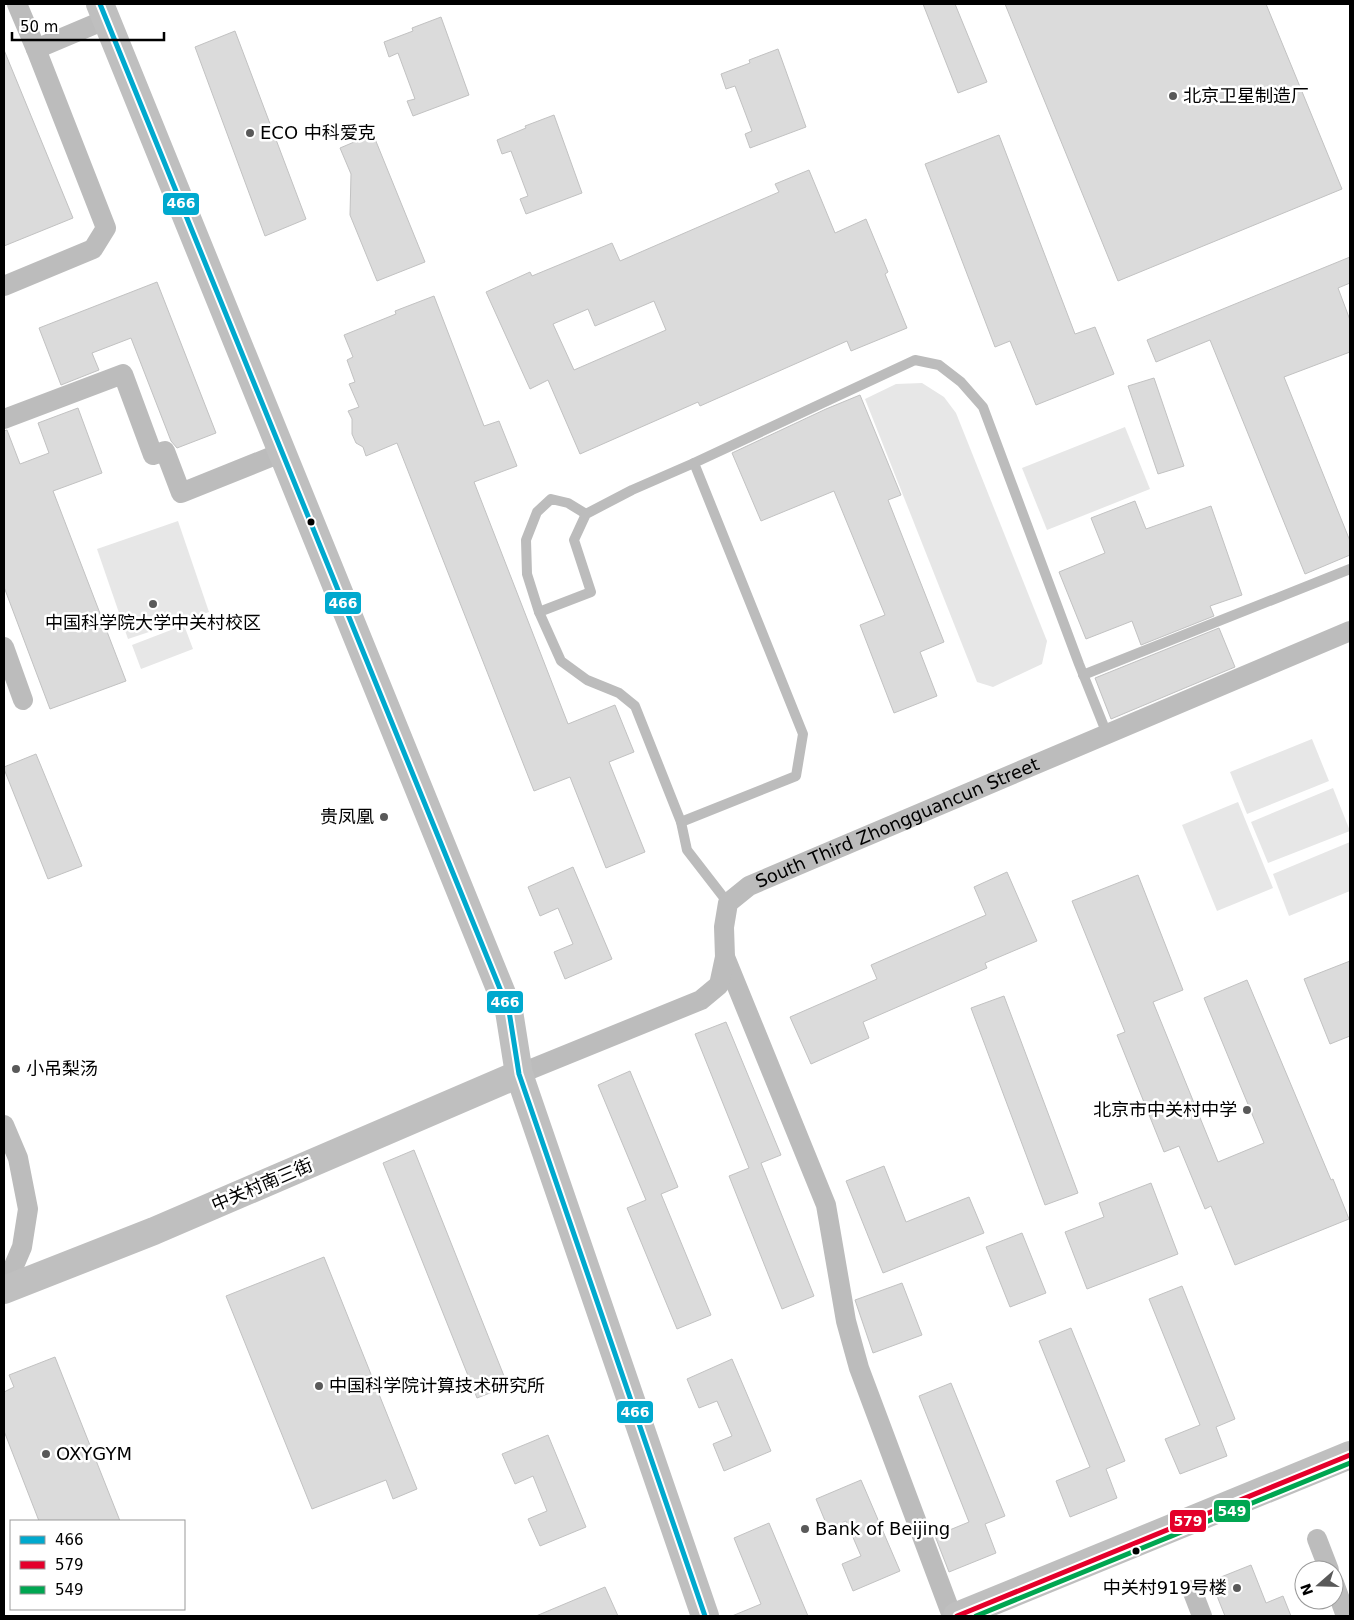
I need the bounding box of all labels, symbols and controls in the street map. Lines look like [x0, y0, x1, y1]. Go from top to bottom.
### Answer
scale bar [12, 10, 165, 42]
text: 50 m [20, 18, 58, 36]
place label: 北京卫星制造厂 [1183, 85, 1309, 106]
marker: 北京卫星制造厂 [1167, 90, 1179, 102]
place label: ECO 中科爱克 [260, 122, 376, 143]
marker: ECO 中科爱克 [244, 127, 256, 139]
line badge: 466 [162, 192, 200, 216]
text: 466 [166, 195, 196, 211]
unlabelled marker [306, 517, 316, 527]
line badge: 466 [324, 591, 362, 615]
text: 466 [328, 595, 358, 611]
marker: 中国科学院大学中关村校区 [147, 598, 159, 610]
place label: 中国科学院大学中关村校区 [45, 612, 261, 633]
street label: South Third Zhongguancun Street [752, 753, 1042, 892]
place label: 贵凤凰 [320, 806, 374, 827]
marker: 贵凤凰 [378, 811, 390, 823]
line badge: 466 [486, 990, 524, 1014]
text: 466 [490, 994, 520, 1010]
place label: 小吊梨汤 [26, 1058, 98, 1079]
marker: 小吊梨汤 [10, 1063, 22, 1075]
place label: 北京市中关村中学 [1093, 1099, 1237, 1120]
marker: 北京市中关村中学 [1241, 1104, 1253, 1116]
street label: 中关村南三街 [208, 1154, 316, 1215]
place label: 中国科学院计算技术研究所 [329, 1375, 545, 1396]
marker: 中国科学院计算技术研究所 [313, 1380, 325, 1392]
line badge: 466 [616, 1400, 654, 1424]
text: 466 [620, 1404, 650, 1420]
place label: OXYGYM [56, 1443, 132, 1464]
marker: OXYGYM [40, 1448, 52, 1460]
line badge: 549 [1213, 1499, 1251, 1523]
text: 549 [1217, 1503, 1247, 1519]
line badge: 579 [1169, 1509, 1207, 1533]
text: 579 [1173, 1513, 1203, 1529]
place label: Bank of Beijing [815, 1518, 950, 1539]
legend [10, 1520, 185, 1610]
marker: Bank of Beijing [799, 1523, 811, 1535]
text: 466 [55, 1531, 84, 1549]
unlabelled marker [1131, 1546, 1141, 1556]
text: 579 [55, 1556, 84, 1574]
north arrow [1294, 1560, 1344, 1610]
place label: 中关村919号楼 [1103, 1577, 1227, 1598]
text: 549 [55, 1581, 84, 1599]
text: N [1297, 1581, 1316, 1598]
marker: 中关村919号楼 [1231, 1582, 1243, 1594]

